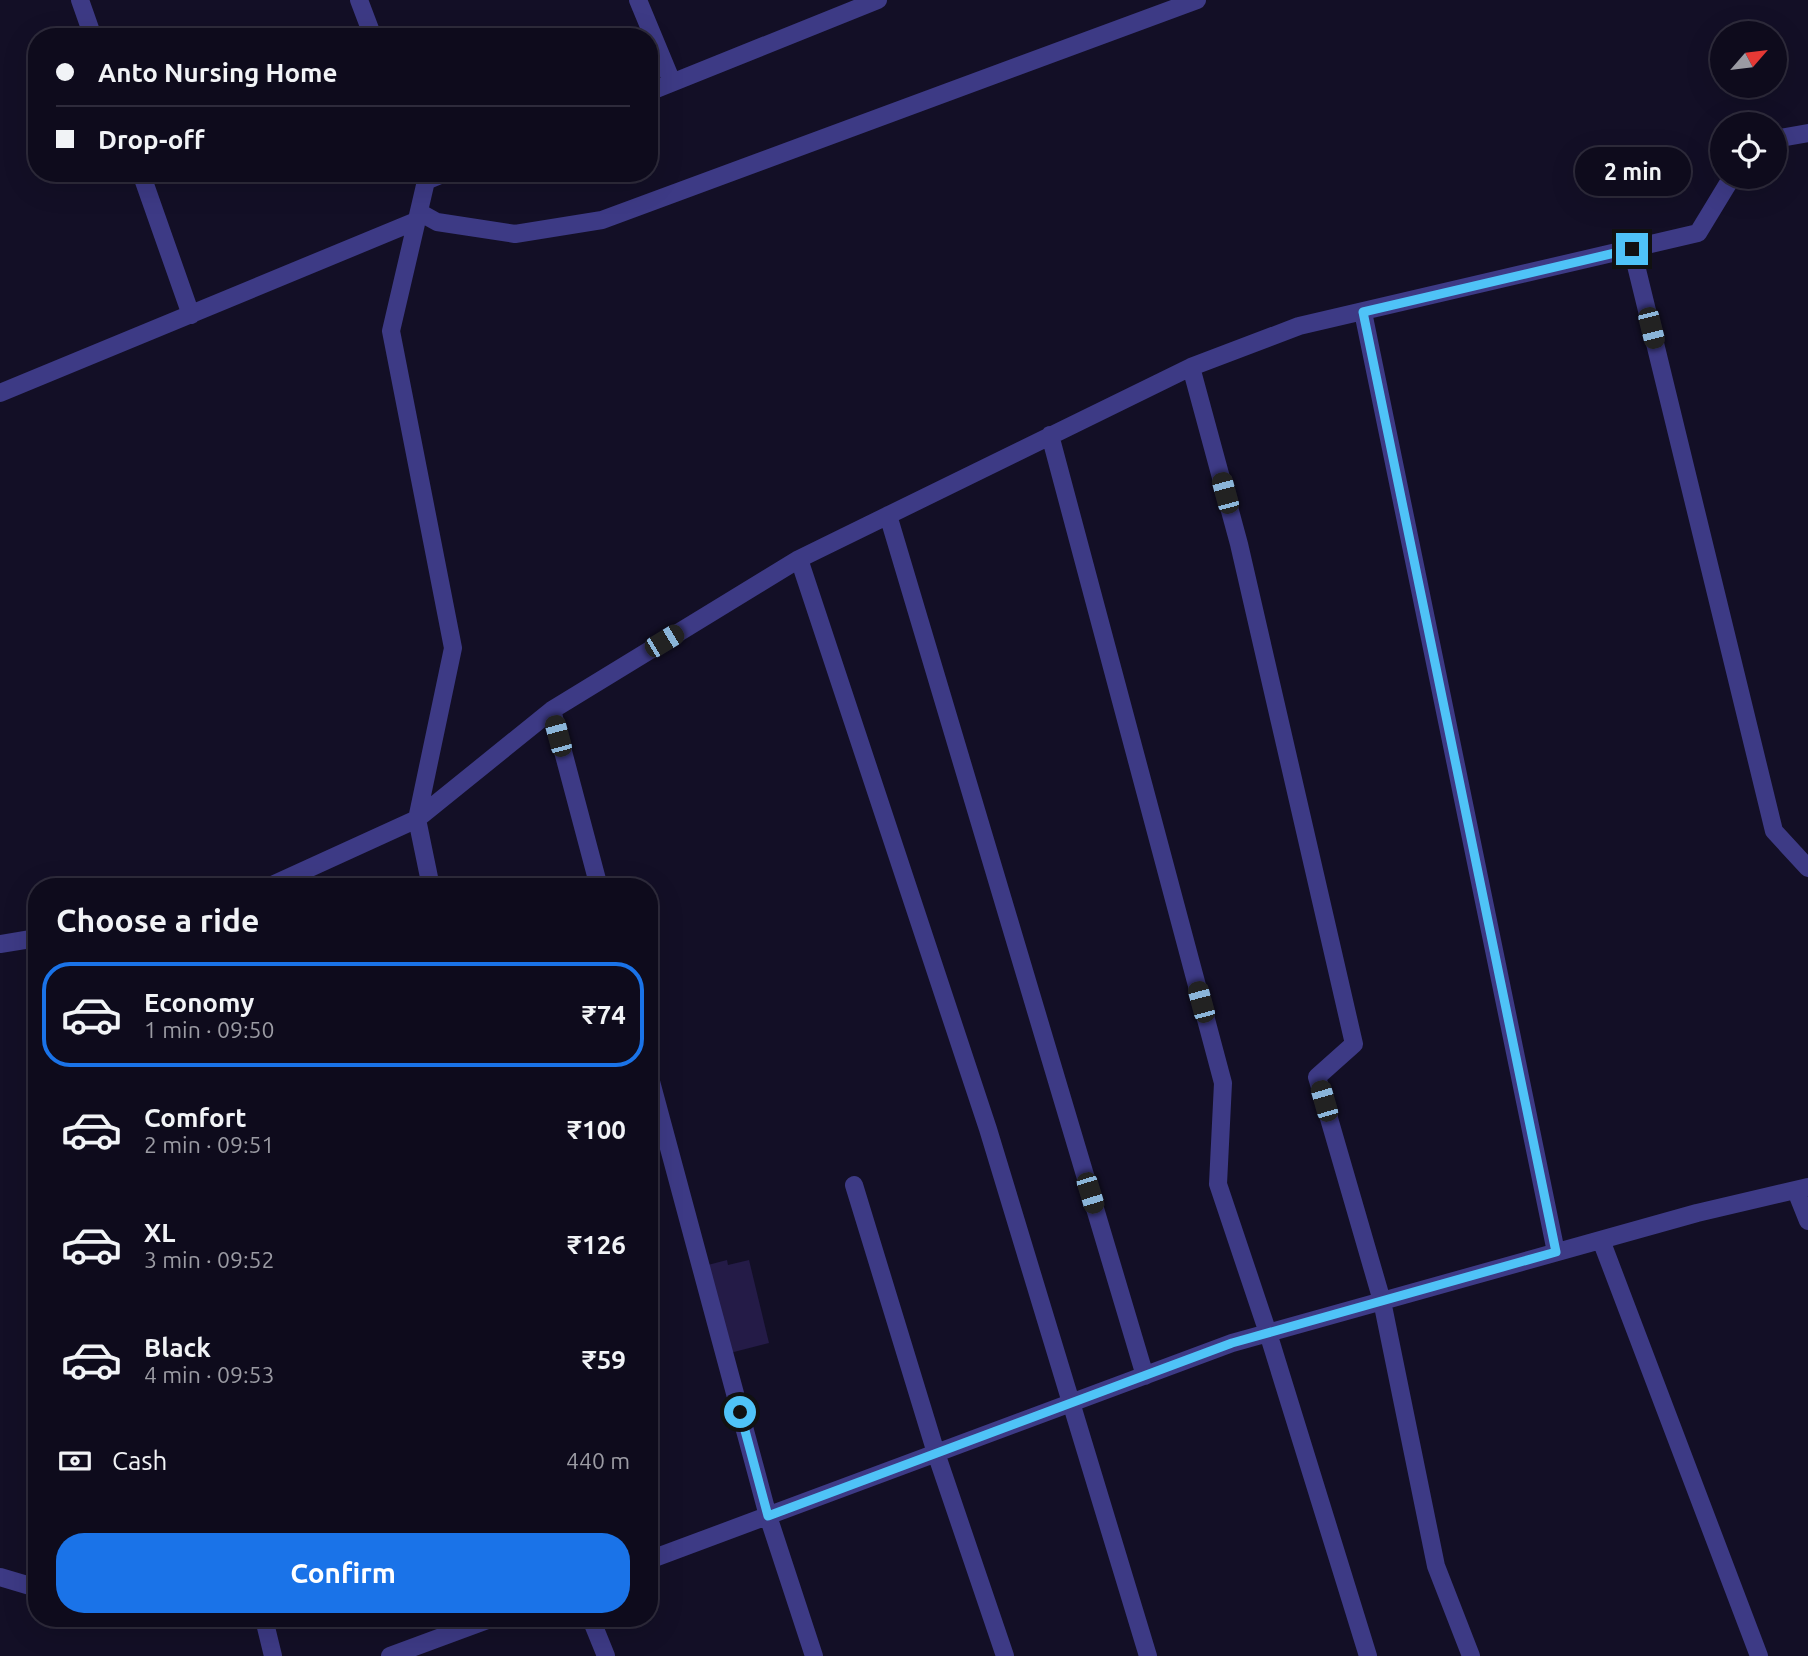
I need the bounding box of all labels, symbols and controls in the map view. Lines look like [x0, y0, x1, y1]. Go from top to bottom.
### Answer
north arrow [1710, 21, 1787, 98]
map controls [1710, 21, 1787, 189]
text: Anto Nursing Home [98, 58, 337, 87]
button: locate [1710, 112, 1787, 189]
text: Drop-off [98, 125, 205, 154]
callout: 2 min [1574, 148, 1690, 196]
text: 2 min [1604, 159, 1662, 184]
route end [1616, 233, 1648, 265]
car [1636, 305, 1667, 351]
car [1210, 470, 1241, 516]
car [641, 621, 688, 661]
car [543, 713, 574, 759]
text: Choose a ride [56, 902, 259, 938]
car [1186, 979, 1217, 1025]
icon: car [60, 983, 123, 1046]
text: Economy [144, 988, 254, 1017]
text: ₹74 [582, 1000, 626, 1029]
text: 1 min · 09:50 [144, 1017, 275, 1042]
car [1309, 1078, 1340, 1124]
icon: car [60, 1098, 123, 1161]
text: Comfort [144, 1103, 247, 1132]
text: ₹100 [567, 1115, 626, 1144]
text: 2 min · 09:51 [144, 1132, 275, 1157]
car [1074, 1170, 1107, 1216]
icon: car [60, 1213, 123, 1276]
text: XL [144, 1218, 175, 1247]
text: ₹126 [567, 1230, 626, 1259]
text: 3 min · 09:52 [144, 1247, 275, 1272]
icon: car [60, 1328, 123, 1391]
text: Black [144, 1333, 211, 1362]
text: ₹59 [582, 1345, 626, 1374]
text: 4 min · 09:53 [144, 1362, 275, 1387]
route start [724, 1396, 756, 1428]
icon: cash [56, 1442, 94, 1480]
text: Cash [112, 1446, 167, 1475]
text: 440 m [566, 1448, 630, 1473]
button: Confirm [56, 1533, 630, 1613]

